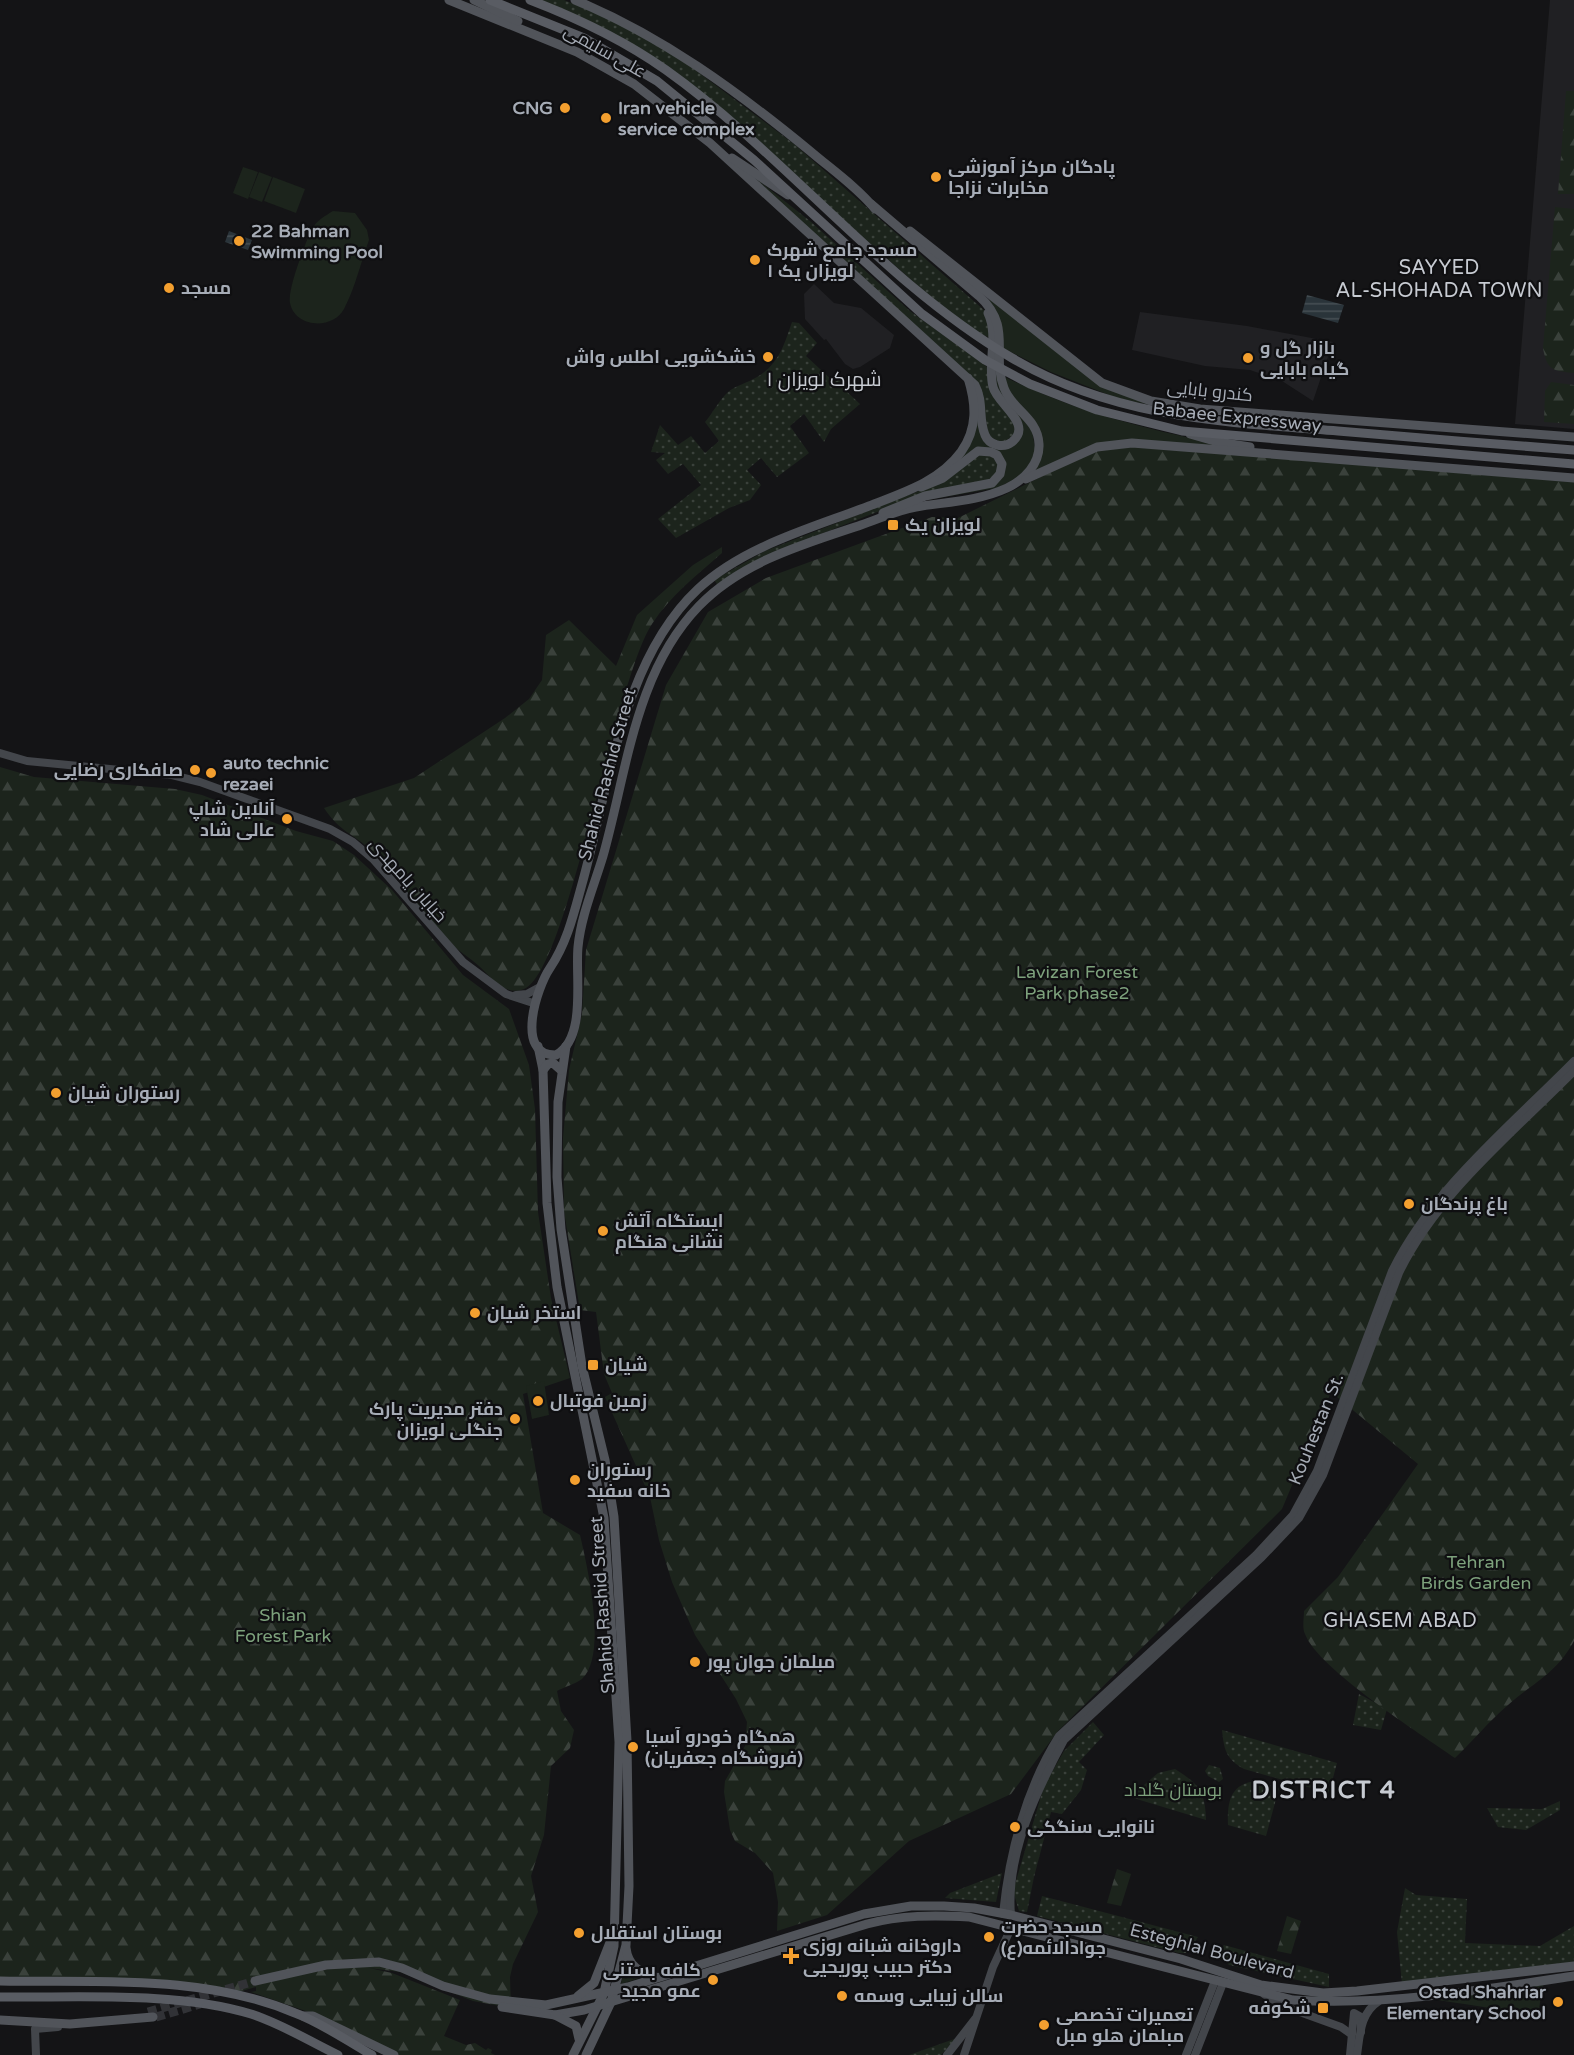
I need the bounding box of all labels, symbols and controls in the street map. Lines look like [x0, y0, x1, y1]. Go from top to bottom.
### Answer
street label: علی سلیمی [560, 19, 650, 83]
place label: CNG [512, 97, 553, 119]
place label: Iran vehicle service complex [618, 97, 755, 140]
marker: CNG [558, 101, 572, 115]
marker: Iran vehicle service complex [599, 111, 613, 125]
place label: پادگان مرکز آموزشی مخابرات نزاجا [948, 156, 1116, 199]
marker: پادگان مرکز آموزشی مخابرات نزاجا [929, 170, 943, 184]
place label: 22 Bahman Swimming Pool [251, 220, 383, 263]
marker: 22 Bahman Swimming Pool [232, 234, 246, 248]
place label: مسجد جامع شهرک لویزان یک ۱ [767, 239, 918, 282]
marker: مسجد جامع شهرک لویزان یک ۱ [748, 253, 762, 267]
district label: SAYYED AL-SHOHADA TOWN [1336, 256, 1542, 303]
place label: مسجد [181, 277, 231, 299]
marker: مسجد [162, 281, 176, 295]
place label: بازار گل و گیاه بابایی [1260, 337, 1349, 380]
place label: خشکشویی اطلس واش [566, 346, 756, 368]
marker: خشکشویی اطلس واش [761, 350, 775, 364]
marker: بازار گل و گیاه بابایی [1241, 351, 1255, 365]
district label: شهرک لویزان ۱ [766, 368, 882, 392]
street label: کندرو بابایی [1166, 376, 1254, 406]
street label: Babaee Expressway [1152, 397, 1323, 437]
place label: لویزان یک [905, 514, 981, 536]
marker: لویزان یک [886, 518, 900, 532]
street label: Shahid Rashid Street [573, 685, 641, 863]
place label: auto technic rezaei [223, 752, 329, 795]
place label: صافکاری رضایی [54, 759, 183, 781]
marker: صافکاری رضایی [188, 763, 202, 777]
marker: auto technic rezaei [204, 766, 218, 780]
place label: آنلاین شاپ عالی شاد [189, 798, 275, 841]
marker: آنلاین شاپ عالی شاد [280, 812, 294, 826]
street label: خیابان یامهدی [364, 833, 452, 927]
park label: Lavizan Forest Park phase2 [1016, 961, 1138, 1004]
place label: رستوران شیان [68, 1082, 180, 1104]
marker: رستوران شیان [49, 1086, 63, 1100]
place label: باغ پرندگان [1421, 1193, 1508, 1216]
marker: باغ پرندگان [1402, 1197, 1416, 1211]
place label: ایستگاه آتش نشانی هنگام [615, 1210, 724, 1254]
marker: ایستگاه آتش نشانی هنگام [596, 1224, 610, 1238]
place label: استخر شیان [487, 1302, 581, 1324]
marker: استخر شیان [468, 1306, 482, 1320]
place label: شیان [605, 1354, 648, 1376]
marker: شیان [586, 1358, 600, 1372]
street label: Kouhestan St. [1284, 1370, 1348, 1488]
place label: زمین فوتبال [550, 1390, 647, 1412]
marker: زمین فوتبال [531, 1394, 545, 1408]
place label: دفتر مدیریت پارک جنگلی لویزان [369, 1398, 503, 1441]
marker: دفتر مدیریت پارک جنگلی لویزان [508, 1412, 522, 1426]
place label: رستوران خانه سفید [587, 1459, 671, 1502]
marker: رستوران خانه سفید [568, 1473, 582, 1487]
street label: Shahid Rashid Street [585, 1515, 619, 1695]
park label: Tehran Birds Garden [1421, 1551, 1532, 1594]
park label: Shian Forest Park [235, 1604, 331, 1647]
district label: GHASEM ABAD [1323, 1609, 1477, 1633]
place label: مبلمان جوان پور [706, 1651, 835, 1674]
marker: مبلمان جوان پور [688, 1655, 702, 1669]
place label: همگام خودرو آسیا (فروشگاه جعفریان) [645, 1726, 803, 1769]
marker: همگام خودرو آسیا (فروشگاه جعفریان) [626, 1740, 640, 1754]
district label: DISTRICT 4 [1252, 1776, 1396, 1805]
park label: بوستان گلداد [1124, 1779, 1222, 1801]
place label: نانوایی سنگکی [1027, 1816, 1155, 1838]
marker: نانوایی سنگکی [1008, 1820, 1022, 1834]
place label: مسجد حضرت جوادالائمه(ع) [1001, 1916, 1106, 1960]
street label: Esteghlal Boulevard [1127, 1918, 1297, 1984]
place label: بوستان استقلال [591, 1922, 722, 1944]
marker: بوستان استقلال [572, 1926, 586, 1940]
marker: مسجد حضرت جوادالائمه(ع) [982, 1930, 996, 1944]
place label: داروخانه شبانه روزی دکتر حبیب پوریحیی [803, 1935, 961, 1979]
marker: داروخانه شبانه روزی دکتر حبیب پوریحیی [784, 1949, 798, 1963]
place label: کافه بستنی عمو مجید [603, 1959, 701, 2002]
marker: کافه بستنی عمو مجید [706, 1973, 720, 1987]
place label: Ostad Shahriar Elementary School [1386, 1981, 1547, 2024]
place label: سالن زیبایی وسمه [854, 1985, 1003, 2007]
marker: سالن زیبایی وسمه [835, 1989, 849, 2003]
marker: Ostad Shahriar Elementary School [1551, 1995, 1565, 2009]
place label: شکوفه [1248, 1997, 1311, 2019]
marker: شکوفه [1316, 2001, 1330, 2015]
place label: تعمیرات تخصصی مبلمان هلو مبل [1056, 2004, 1193, 2047]
marker: تعمیرات تخصصی مبلمان هلو مبل [1037, 2018, 1051, 2032]

